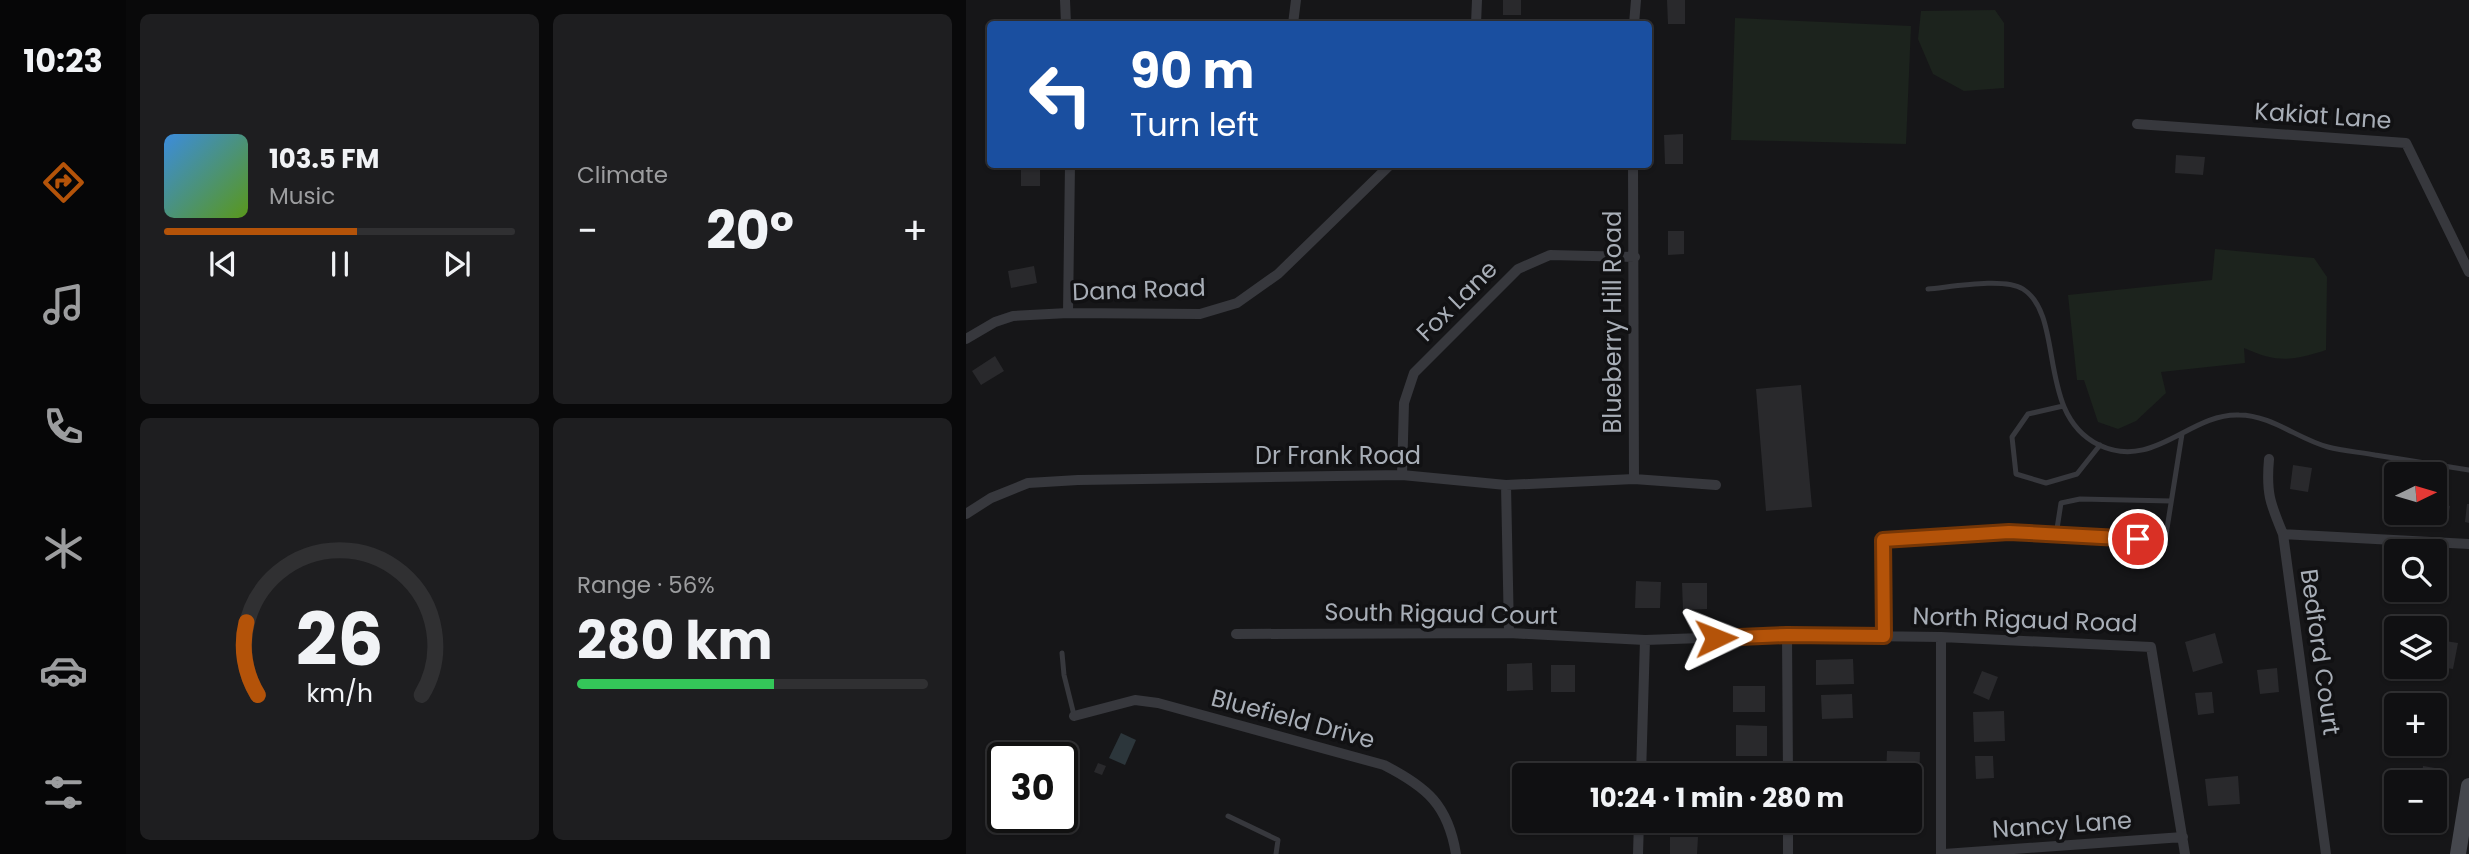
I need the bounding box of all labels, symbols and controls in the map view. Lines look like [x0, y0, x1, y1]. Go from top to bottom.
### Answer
text: 90 m [1130, 37, 1254, 105]
text: 10:23 [23, 38, 103, 83]
icon: left [1015, 49, 1106, 140]
street label: Kakiat Lane [2254, 94, 2393, 137]
text: Turn left [1130, 102, 1259, 147]
text: 103.5 FM [269, 141, 379, 177]
icon: directions [39, 158, 88, 207]
text: Climate [577, 159, 668, 191]
text: Music [269, 180, 335, 212]
text: 20° [706, 194, 794, 267]
text: − [577, 204, 598, 257]
text: + [902, 204, 928, 257]
street label: Blueberry Hill Road [1596, 211, 1629, 433]
icon: previous [204, 245, 242, 283]
icon: pause [321, 245, 359, 283]
icon: next [438, 245, 476, 283]
street label: Fox Lane [1409, 253, 1504, 348]
street label: Dana Road [1072, 271, 1206, 308]
icon: music [39, 280, 88, 329]
icon: phone [39, 402, 88, 451]
street label: Dr Frank Road [1255, 439, 1421, 472]
north arrow [2384, 462, 2446, 525]
map controls [2384, 462, 2447, 833]
pin [2108, 509, 2168, 569]
icon: arrive [2119, 520, 2157, 558]
icon: climate [39, 524, 88, 573]
button: search [2384, 539, 2447, 602]
street label: Bedford Court [2292, 567, 2348, 737]
text: Range · 56% [577, 569, 715, 601]
text: 26 [296, 589, 383, 690]
street label: South Rigaud Court [1324, 595, 1558, 632]
street label: North Rigaud Road [1912, 599, 2138, 640]
position arrow [1679, 601, 1753, 675]
text: 280 km [577, 604, 773, 677]
button: layers [2384, 616, 2447, 679]
icon: car [39, 646, 88, 695]
text: km/h [306, 676, 373, 711]
street label: Bluefield Drive [1208, 681, 1379, 756]
button: + [2384, 693, 2447, 756]
speed limit sign: 30 [987, 742, 1078, 833]
icon: filters [39, 768, 88, 817]
button: − [2384, 770, 2447, 833]
text: 10:24 · 1 min · 280 m [1590, 780, 1844, 816]
street label: Nancy Lane [1991, 803, 2133, 846]

